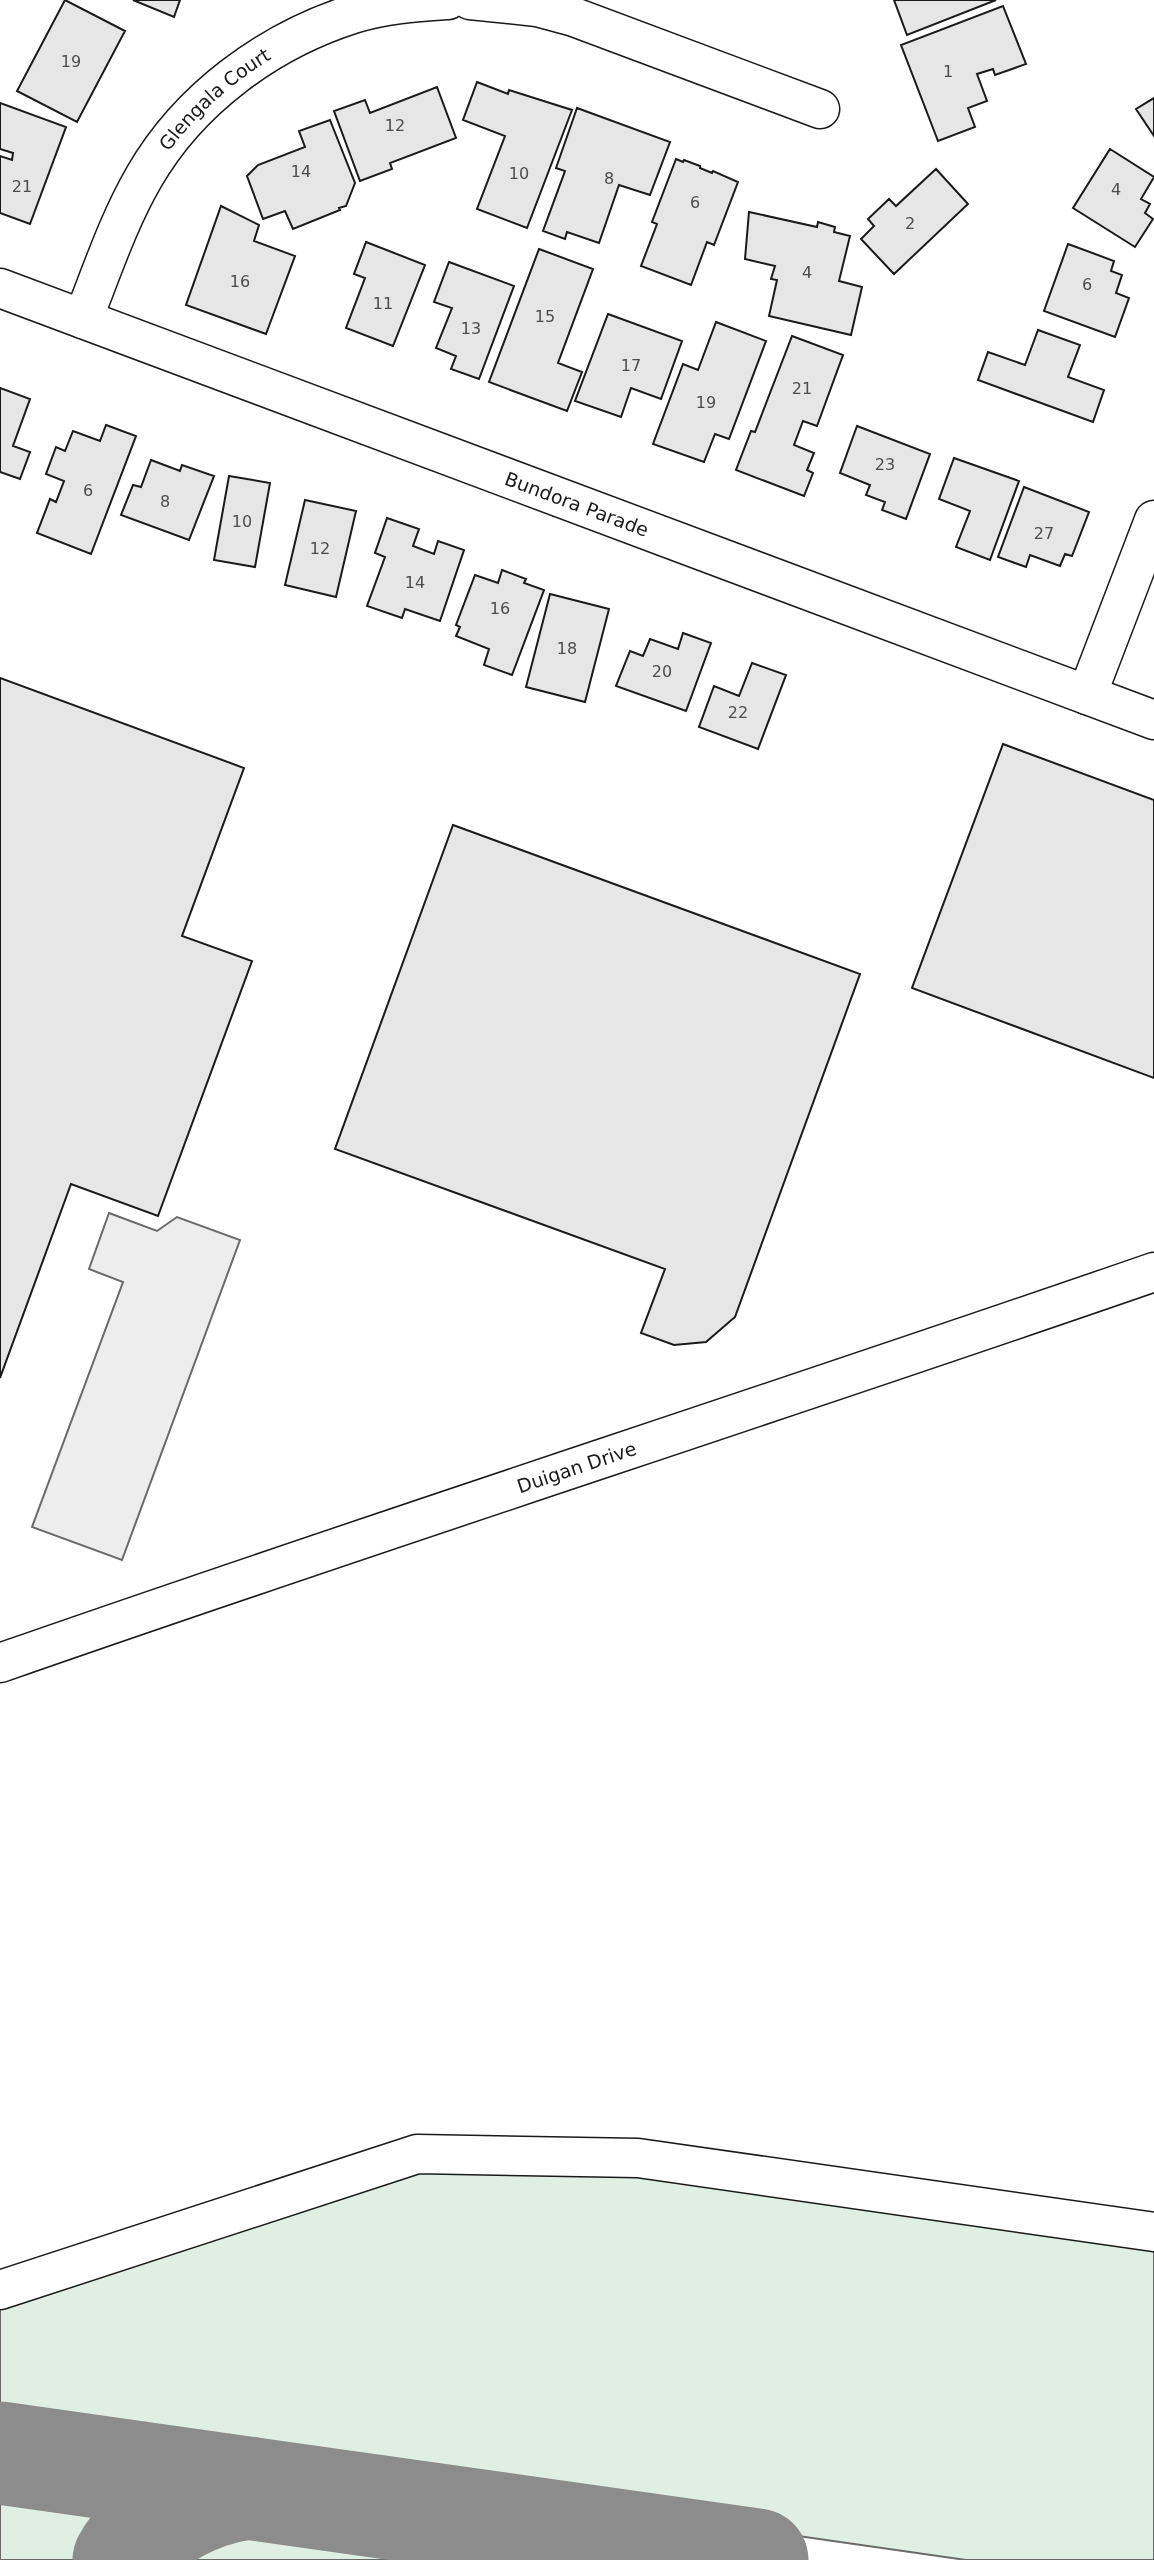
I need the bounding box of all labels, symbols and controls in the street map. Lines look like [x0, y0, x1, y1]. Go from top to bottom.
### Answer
street label: Glengala Court [154, 43, 274, 154]
house number: 19 [61, 52, 81, 71]
house number: 1 [943, 62, 953, 81]
house number: 12 [385, 116, 405, 135]
house number: 14 [291, 162, 311, 181]
house number: 10 [509, 164, 529, 183]
house number: 8 [604, 169, 614, 188]
house number: 21 [12, 177, 32, 196]
house number: 4 [1111, 180, 1121, 199]
house number: 6 [690, 193, 700, 212]
house number: 2 [905, 214, 915, 233]
house number: 4 [802, 263, 812, 282]
house number: 16 [230, 272, 250, 291]
house number: 6 [1082, 275, 1092, 294]
house number: 11 [373, 294, 393, 313]
house number: 15 [535, 307, 555, 326]
house number: 13 [461, 319, 481, 338]
house number: 17 [621, 356, 641, 375]
house number: 21 [792, 379, 812, 398]
house number: 19 [696, 393, 716, 412]
house number: 23 [875, 455, 895, 474]
street label: Bundora Parade [502, 467, 652, 541]
house number: 6 [83, 481, 93, 500]
house number: 8 [160, 492, 170, 511]
house number: 10 [232, 512, 252, 531]
house number: 27 [1034, 524, 1054, 543]
house number: 12 [310, 539, 330, 558]
house number: 14 [405, 573, 425, 592]
house number: 16 [490, 599, 510, 618]
house number: 18 [557, 639, 577, 658]
house number: 20 [652, 662, 672, 681]
house number: 22 [728, 703, 748, 722]
street label: Duigan Drive [514, 1437, 639, 1497]

